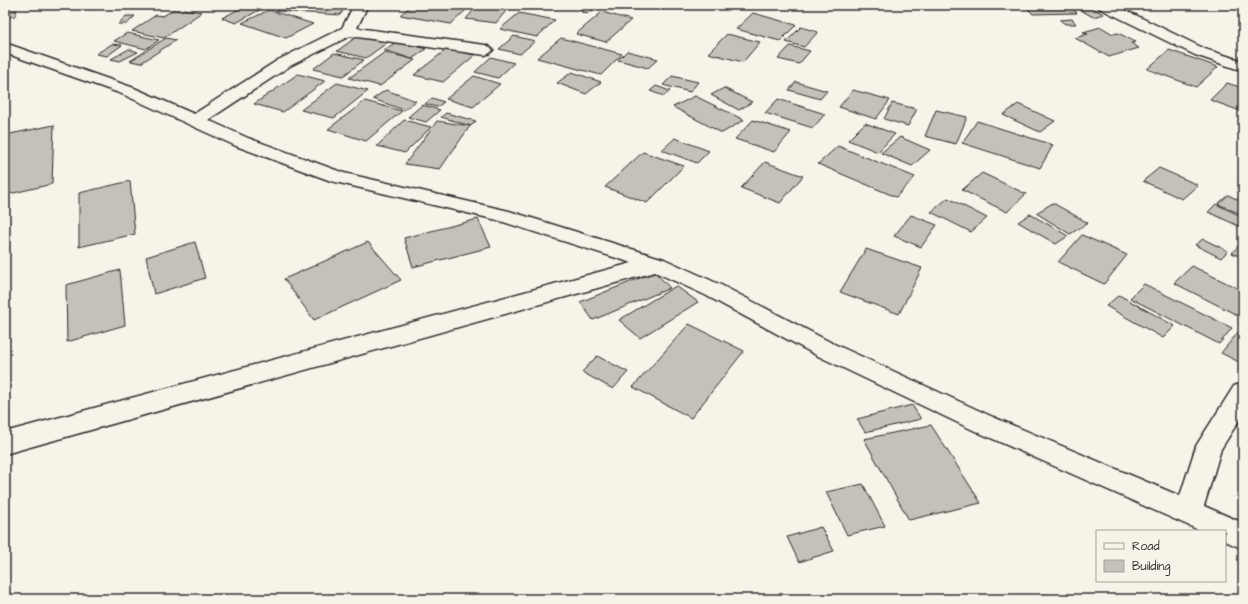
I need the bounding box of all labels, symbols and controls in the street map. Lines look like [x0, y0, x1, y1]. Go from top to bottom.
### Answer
legend [1096, 530, 1226, 582]
text: Road [1132, 538, 1160, 555]
text: Building [1132, 558, 1170, 576]

